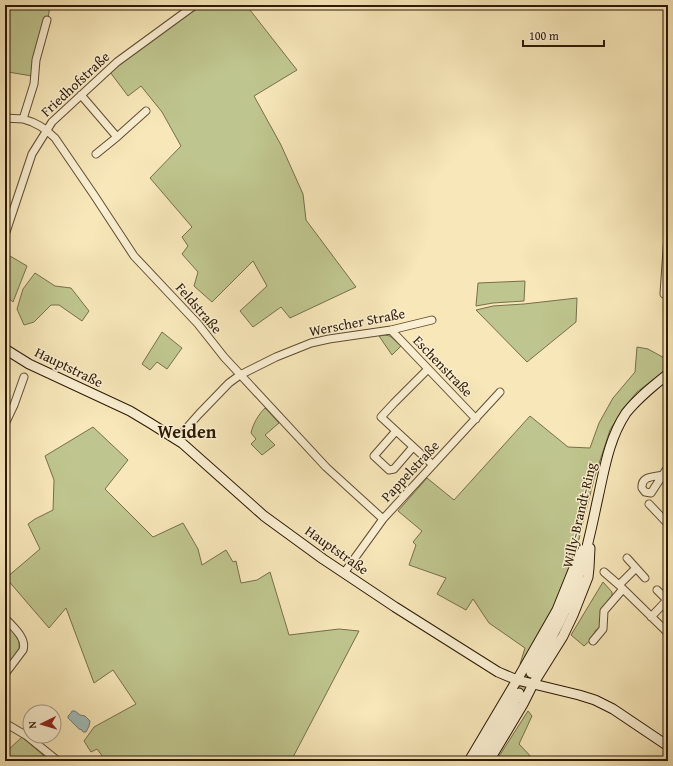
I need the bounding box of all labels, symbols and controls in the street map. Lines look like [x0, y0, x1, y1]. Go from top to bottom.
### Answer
scale bar [523, 22, 604, 48]
text: 100 m [529, 27, 559, 44]
street label: Friedhofstraße [36, 47, 114, 121]
street label: Feldstraße [171, 278, 227, 338]
street label: Werscher Straße [307, 303, 407, 341]
street label: Eschenstraße [409, 331, 478, 401]
street label: Hauptstraße [32, 342, 107, 392]
district label: Weiden [158, 418, 217, 445]
street label: Pappelstraße [376, 436, 444, 506]
street label: Willy-Brandt-Ring [557, 460, 601, 570]
street label: Hauptstraße [301, 521, 373, 580]
north arrow [22, 704, 62, 744]
text: N [24, 720, 40, 729]

